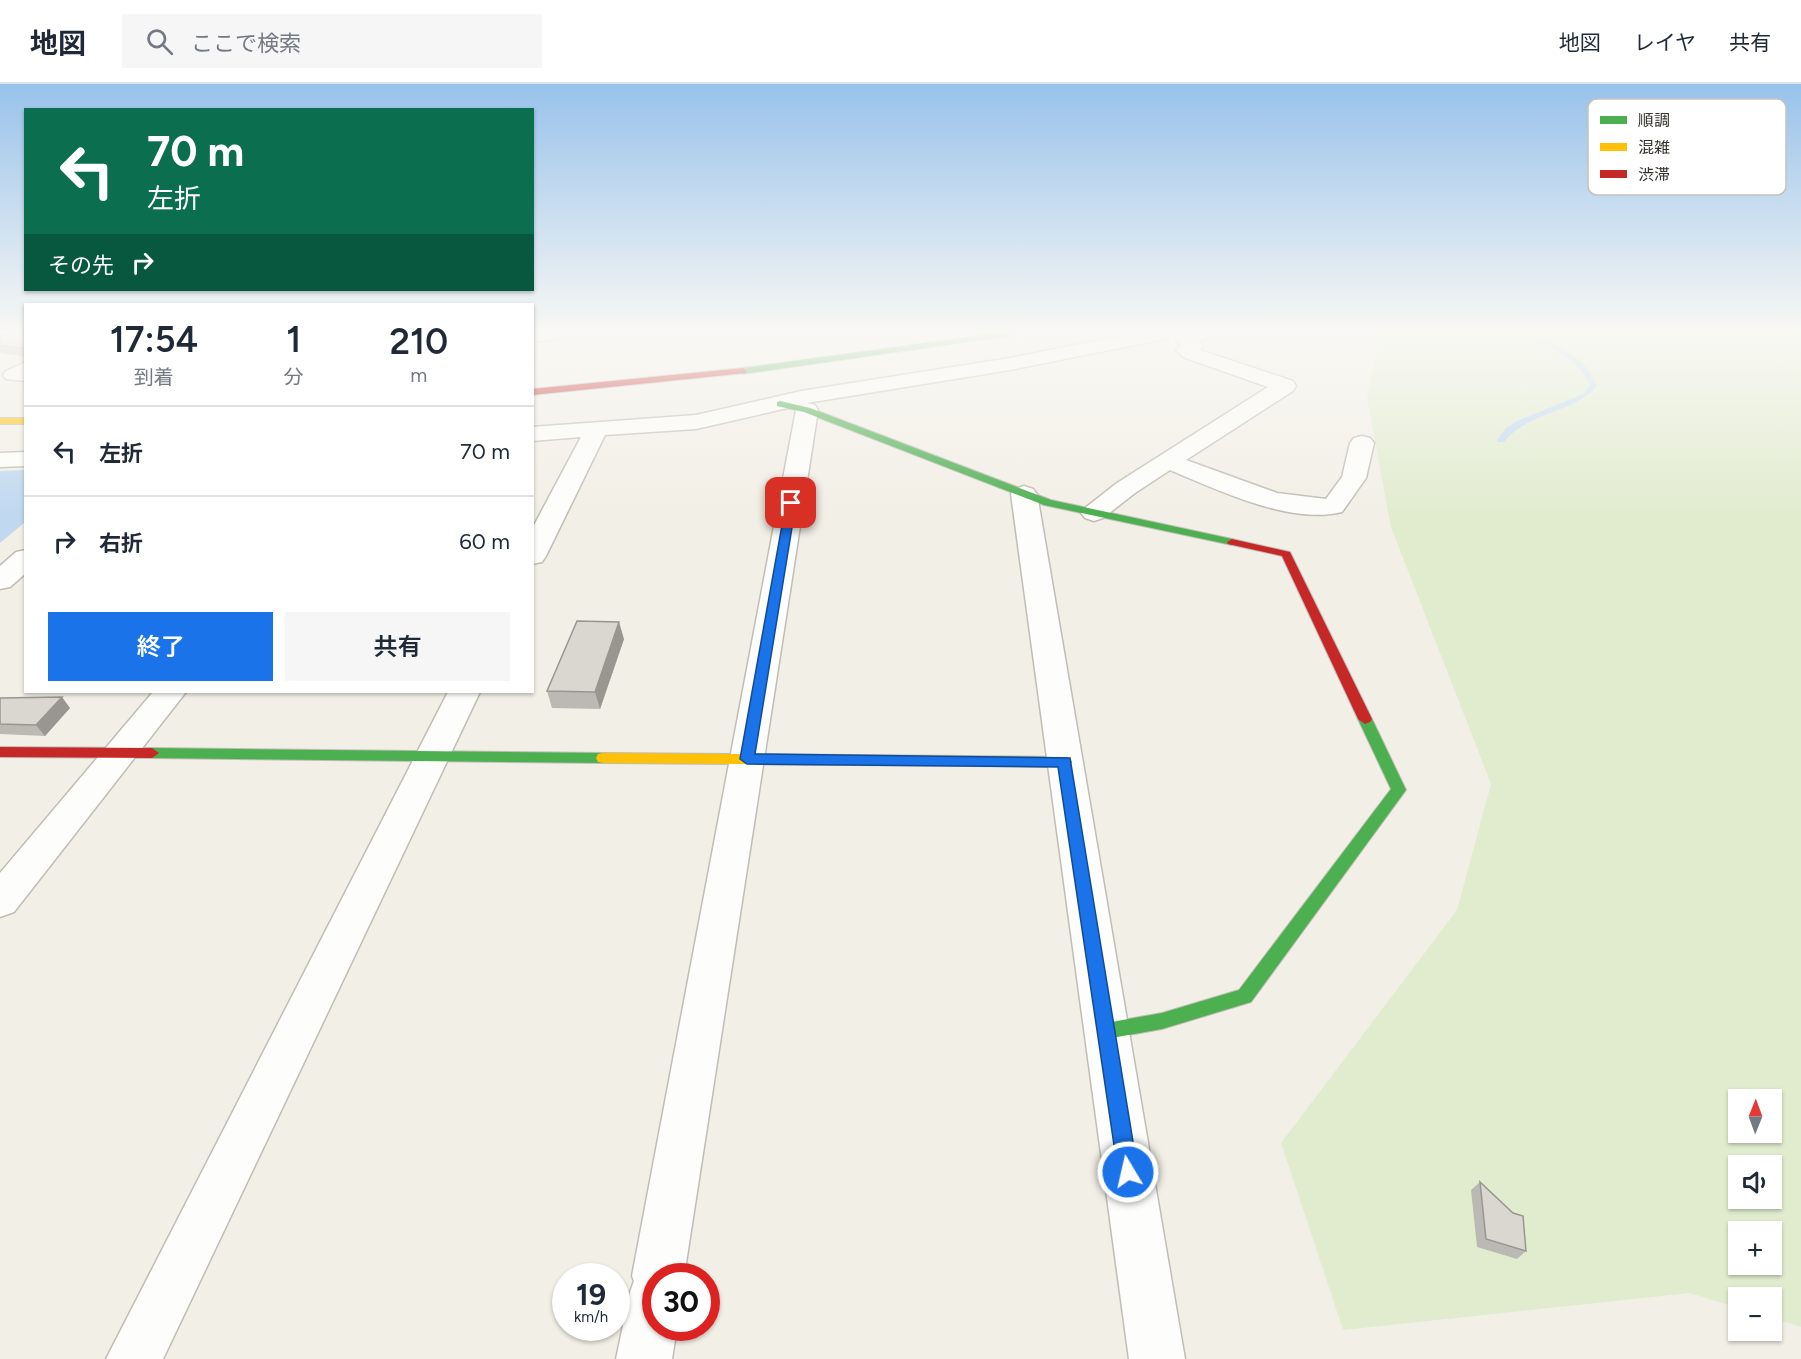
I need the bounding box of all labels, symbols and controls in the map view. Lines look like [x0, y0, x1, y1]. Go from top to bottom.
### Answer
search box [122, 14, 542, 68]
icon: search [143, 25, 176, 58]
text: 地図 [30, 26, 86, 60]
text: ここで検索 [191, 30, 301, 57]
text: 地図 [1559, 30, 1601, 55]
text: レイヤ [1634, 30, 1696, 55]
text: 共有 [1729, 30, 1771, 55]
legend [1588, 99, 1786, 195]
text: 順調 [1638, 111, 1670, 130]
text: 70 m [147, 126, 244, 177]
icon: left [48, 132, 126, 210]
text: 混雑 [1638, 138, 1670, 157]
text: 渋滞 [1638, 165, 1670, 184]
text: 左折 [147, 182, 201, 215]
icon: right [126, 246, 159, 279]
text: その先 [48, 252, 114, 279]
text: 17:54 [110, 318, 198, 361]
text: 1 [286, 318, 301, 361]
text: 210 [389, 320, 448, 363]
text: m [410, 363, 427, 387]
text: 到着 [134, 365, 174, 389]
text: 分 [284, 365, 304, 389]
icon: left [48, 435, 81, 468]
text: 70 m [460, 438, 510, 465]
text: 左折 [99, 440, 143, 467]
pin [765, 477, 816, 528]
icon: arrive [774, 486, 807, 519]
icon: right [48, 525, 81, 558]
text: 60 m [459, 528, 510, 555]
text: 右折 [99, 530, 143, 557]
button: 終了 [48, 612, 273, 681]
button: 共有 [285, 612, 510, 681]
north arrow [1728, 1089, 1782, 1143]
map controls [1728, 1089, 1782, 1341]
position arrow [1096, 1140, 1160, 1204]
button: sound [1728, 1155, 1782, 1209]
button: + [1728, 1221, 1782, 1275]
speed limit sign: 30 [642, 1263, 720, 1341]
text: 19 [576, 1276, 606, 1313]
button: − [1728, 1287, 1782, 1341]
text: km/h [574, 1308, 608, 1326]

